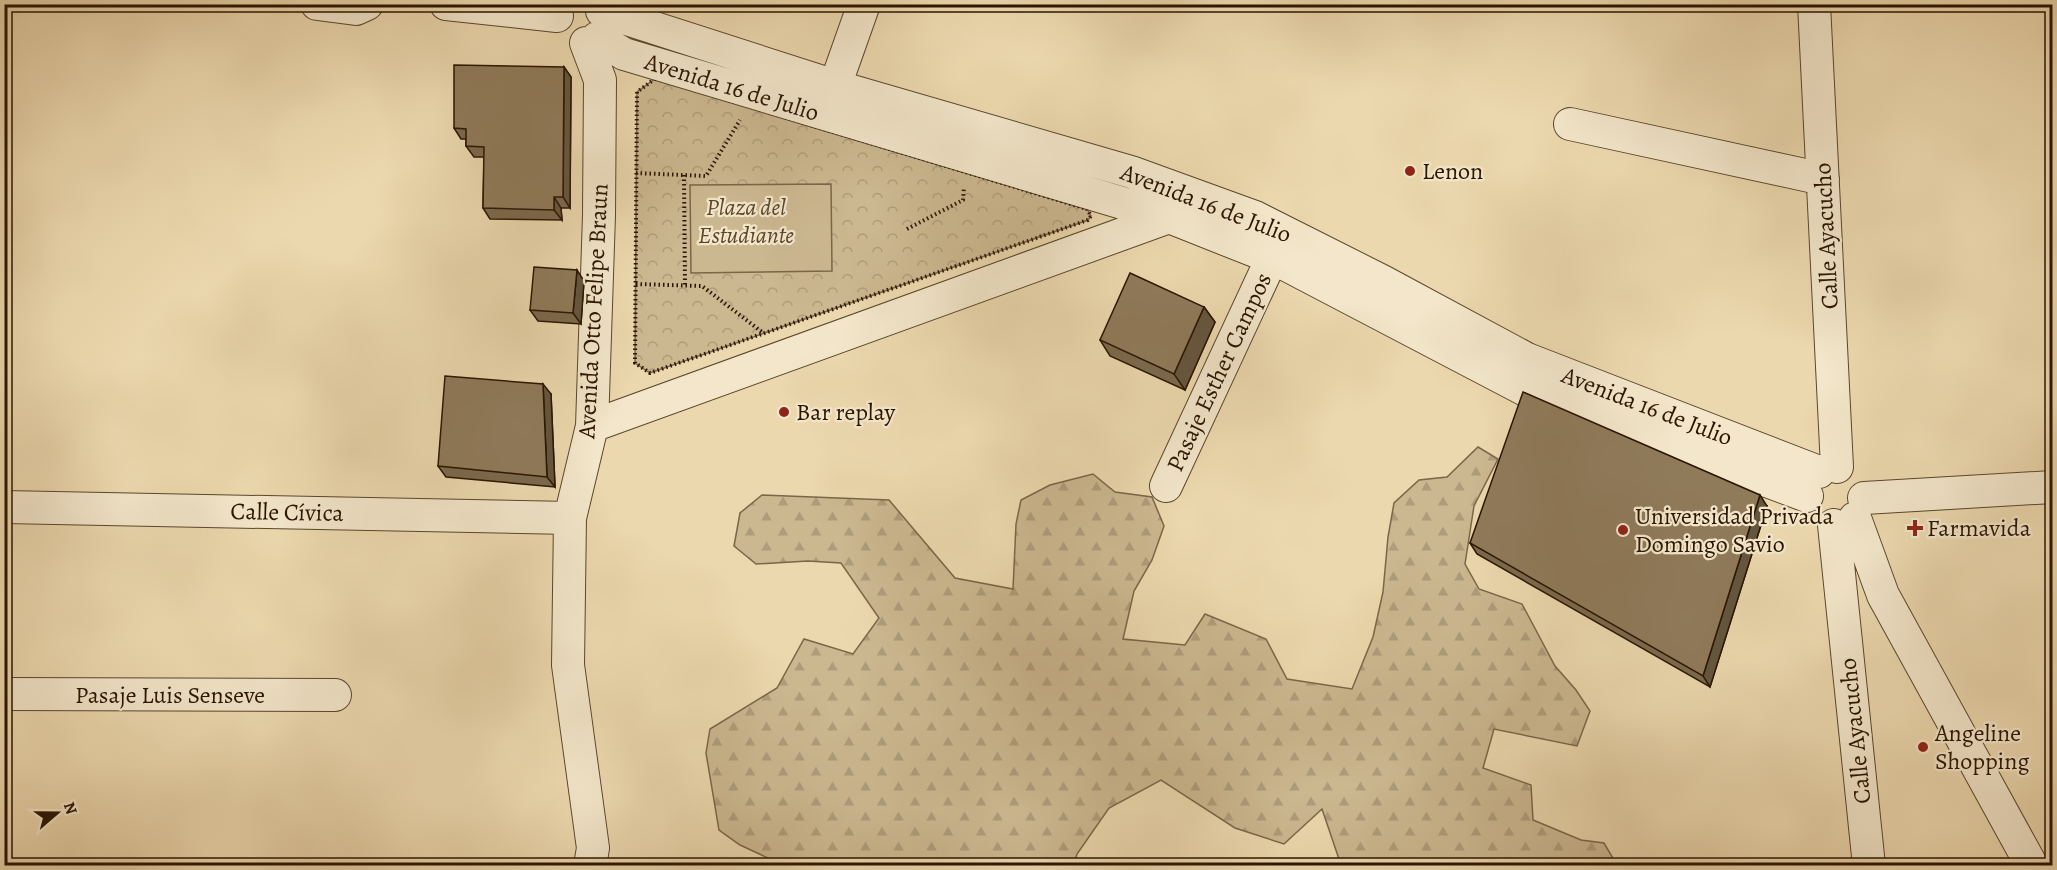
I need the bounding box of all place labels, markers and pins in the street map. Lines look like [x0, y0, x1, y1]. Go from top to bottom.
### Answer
place label: Lenon [1422, 155, 1483, 187]
marker: Lenon [1403, 164, 1417, 178]
place label: Bar replay [796, 396, 895, 428]
marker: Bar replay [777, 405, 791, 419]
place label: Universidad Privada Domingo Savio [1635, 500, 1834, 560]
place label: Farmavida [1927, 512, 2032, 544]
marker: Farmavida [1908, 521, 1922, 535]
marker: Universidad Privada Domingo Savio [1616, 523, 1630, 537]
place label: Angeline Shopping [1934, 717, 2030, 777]
marker: Angeline Shopping [1916, 740, 1930, 754]

